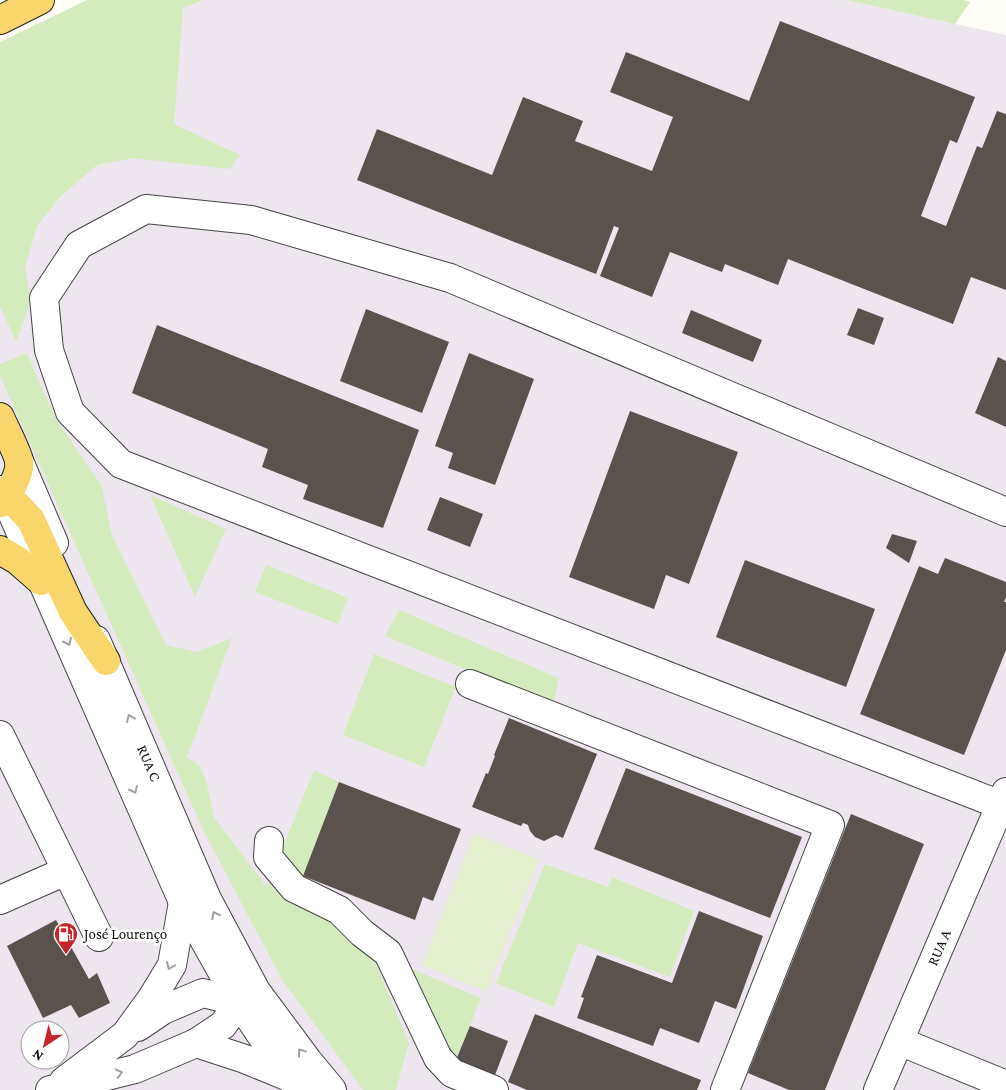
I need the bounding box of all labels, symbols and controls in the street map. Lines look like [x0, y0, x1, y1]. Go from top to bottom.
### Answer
one-way arrow [62, 637, 72, 646]
one-way arrow [125, 714, 136, 723]
street label: RUA C [134, 743, 164, 784]
one-way arrow [127, 785, 138, 794]
one-way arrow [211, 911, 221, 920]
fuel station icon: José Lourenço [53, 921, 79, 955]
place label: José Lourenço [82, 926, 167, 943]
street label: RUA A [924, 927, 954, 968]
one-way arrow [166, 961, 176, 970]
north arrow [20, 1020, 70, 1070]
text: N [29, 1046, 46, 1065]
one-way arrow [299, 1049, 307, 1058]
one-way arrow [114, 1068, 123, 1079]

